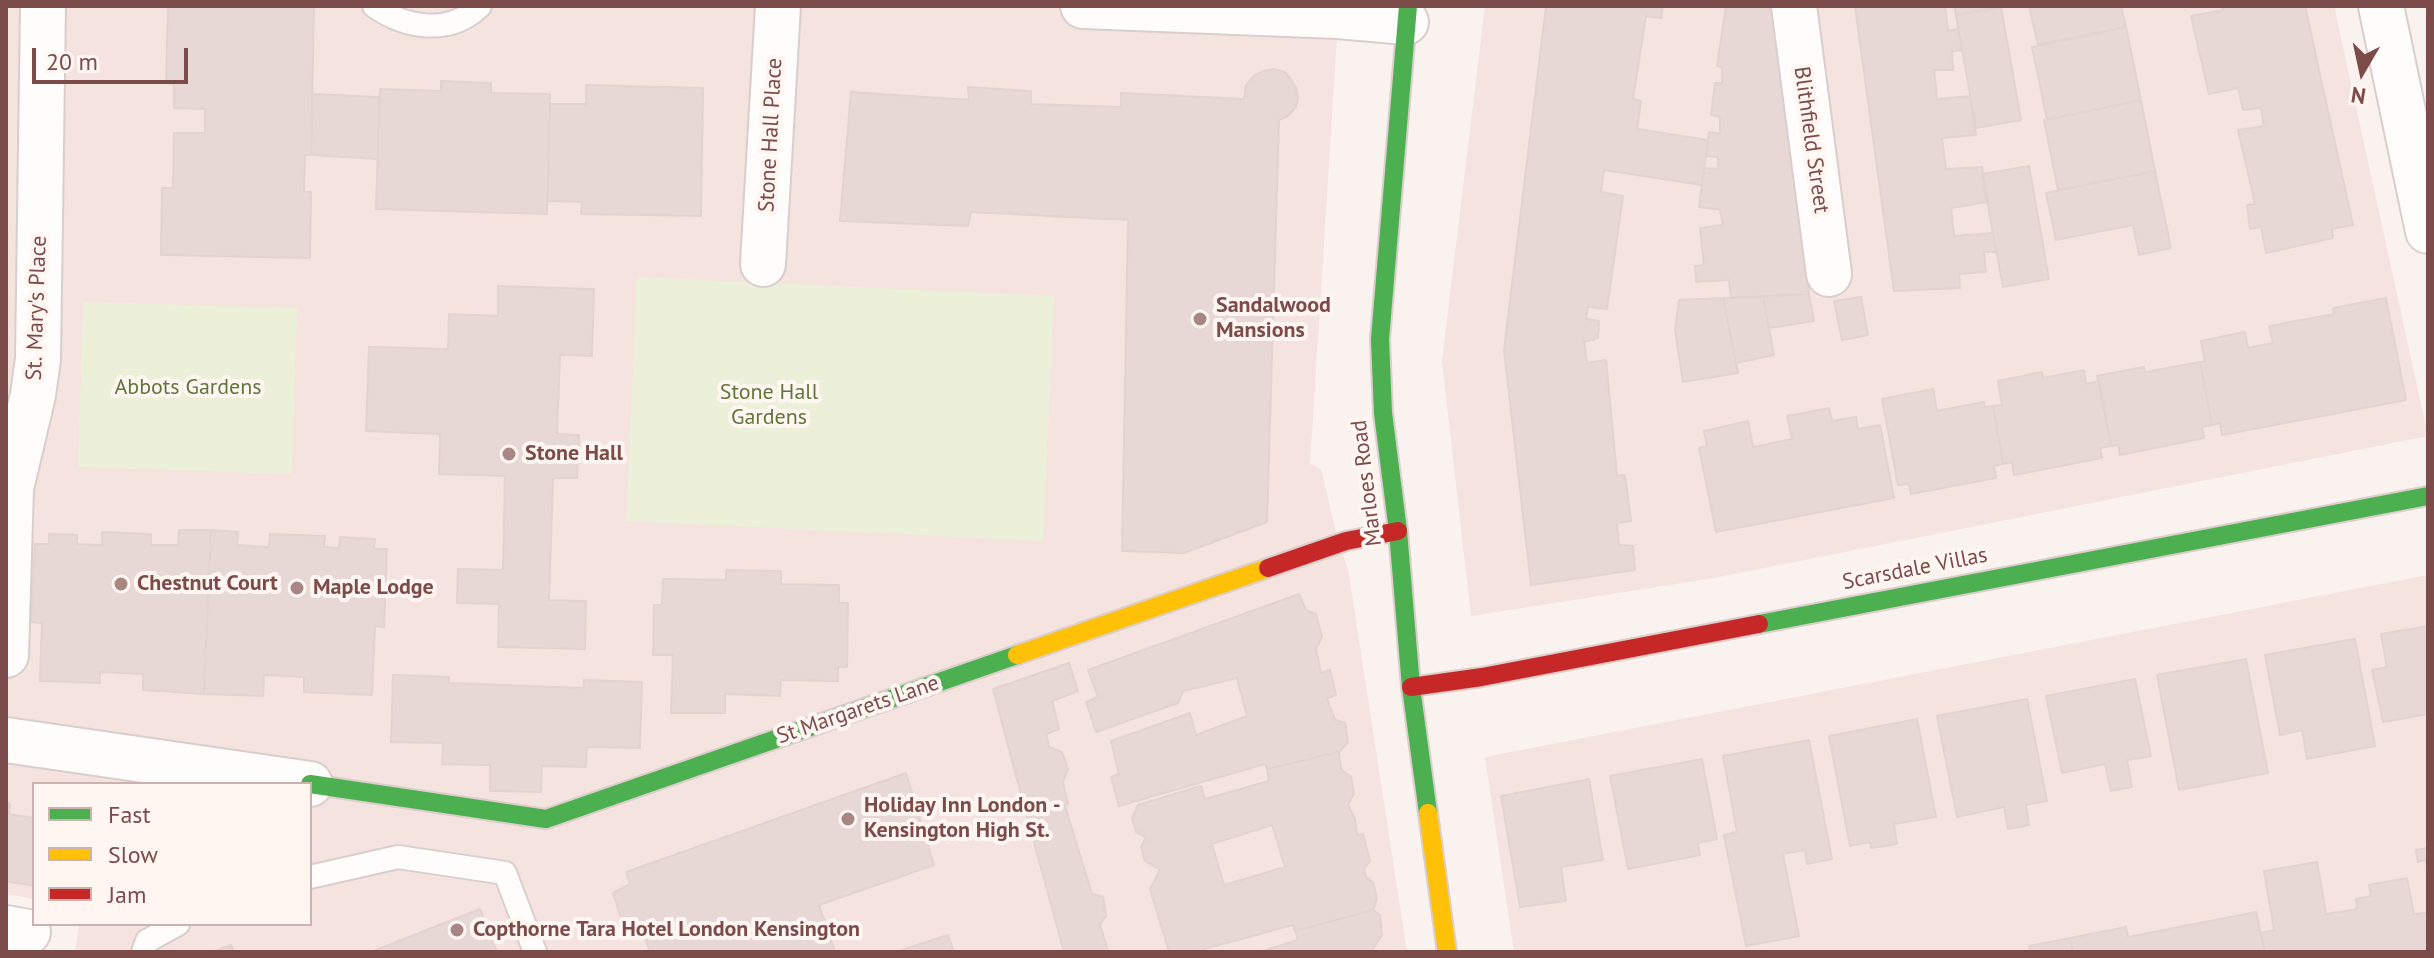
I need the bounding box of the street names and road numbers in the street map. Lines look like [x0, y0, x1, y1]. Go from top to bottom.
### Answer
street label: Stone Hall Place [754, 57, 788, 213]
street label: Blithfield Street [1788, 65, 1834, 215]
street label: St. Mary's Place [21, 235, 53, 381]
street label: Marloes Road [1346, 418, 1388, 548]
street label: Scarsdale Villas [1840, 542, 1990, 596]
street label: St Margarets Lane [773, 670, 943, 750]

